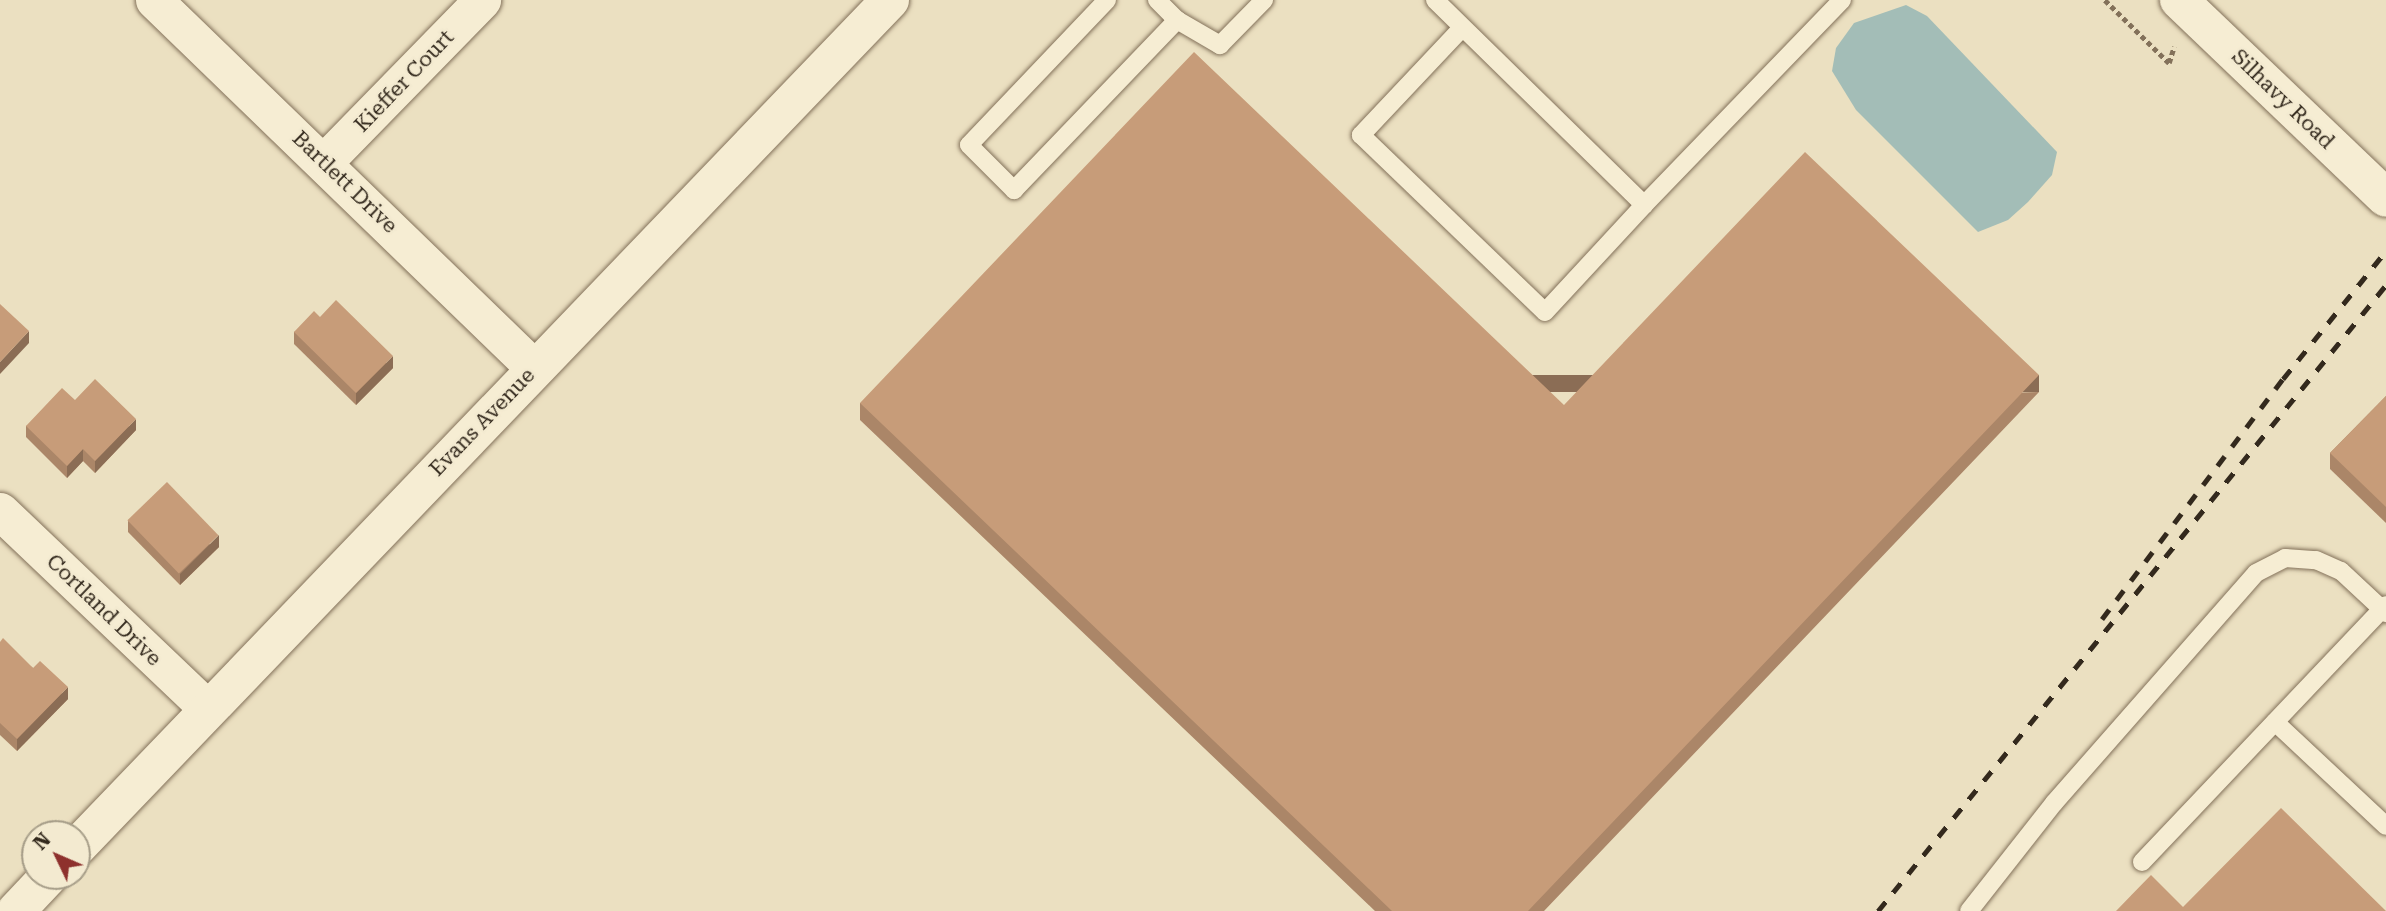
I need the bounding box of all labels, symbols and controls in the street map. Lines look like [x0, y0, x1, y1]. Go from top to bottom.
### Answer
street label: Kieffer Court [349, 25, 459, 137]
street label: Silhavy Road [2227, 44, 2339, 154]
street label: Bartlett Drive [287, 126, 403, 238]
street label: Evans Avenue [424, 363, 540, 481]
street label: Cortland Drive [41, 549, 167, 671]
north arrow [21, 820, 91, 890]
text: N [29, 828, 55, 855]

